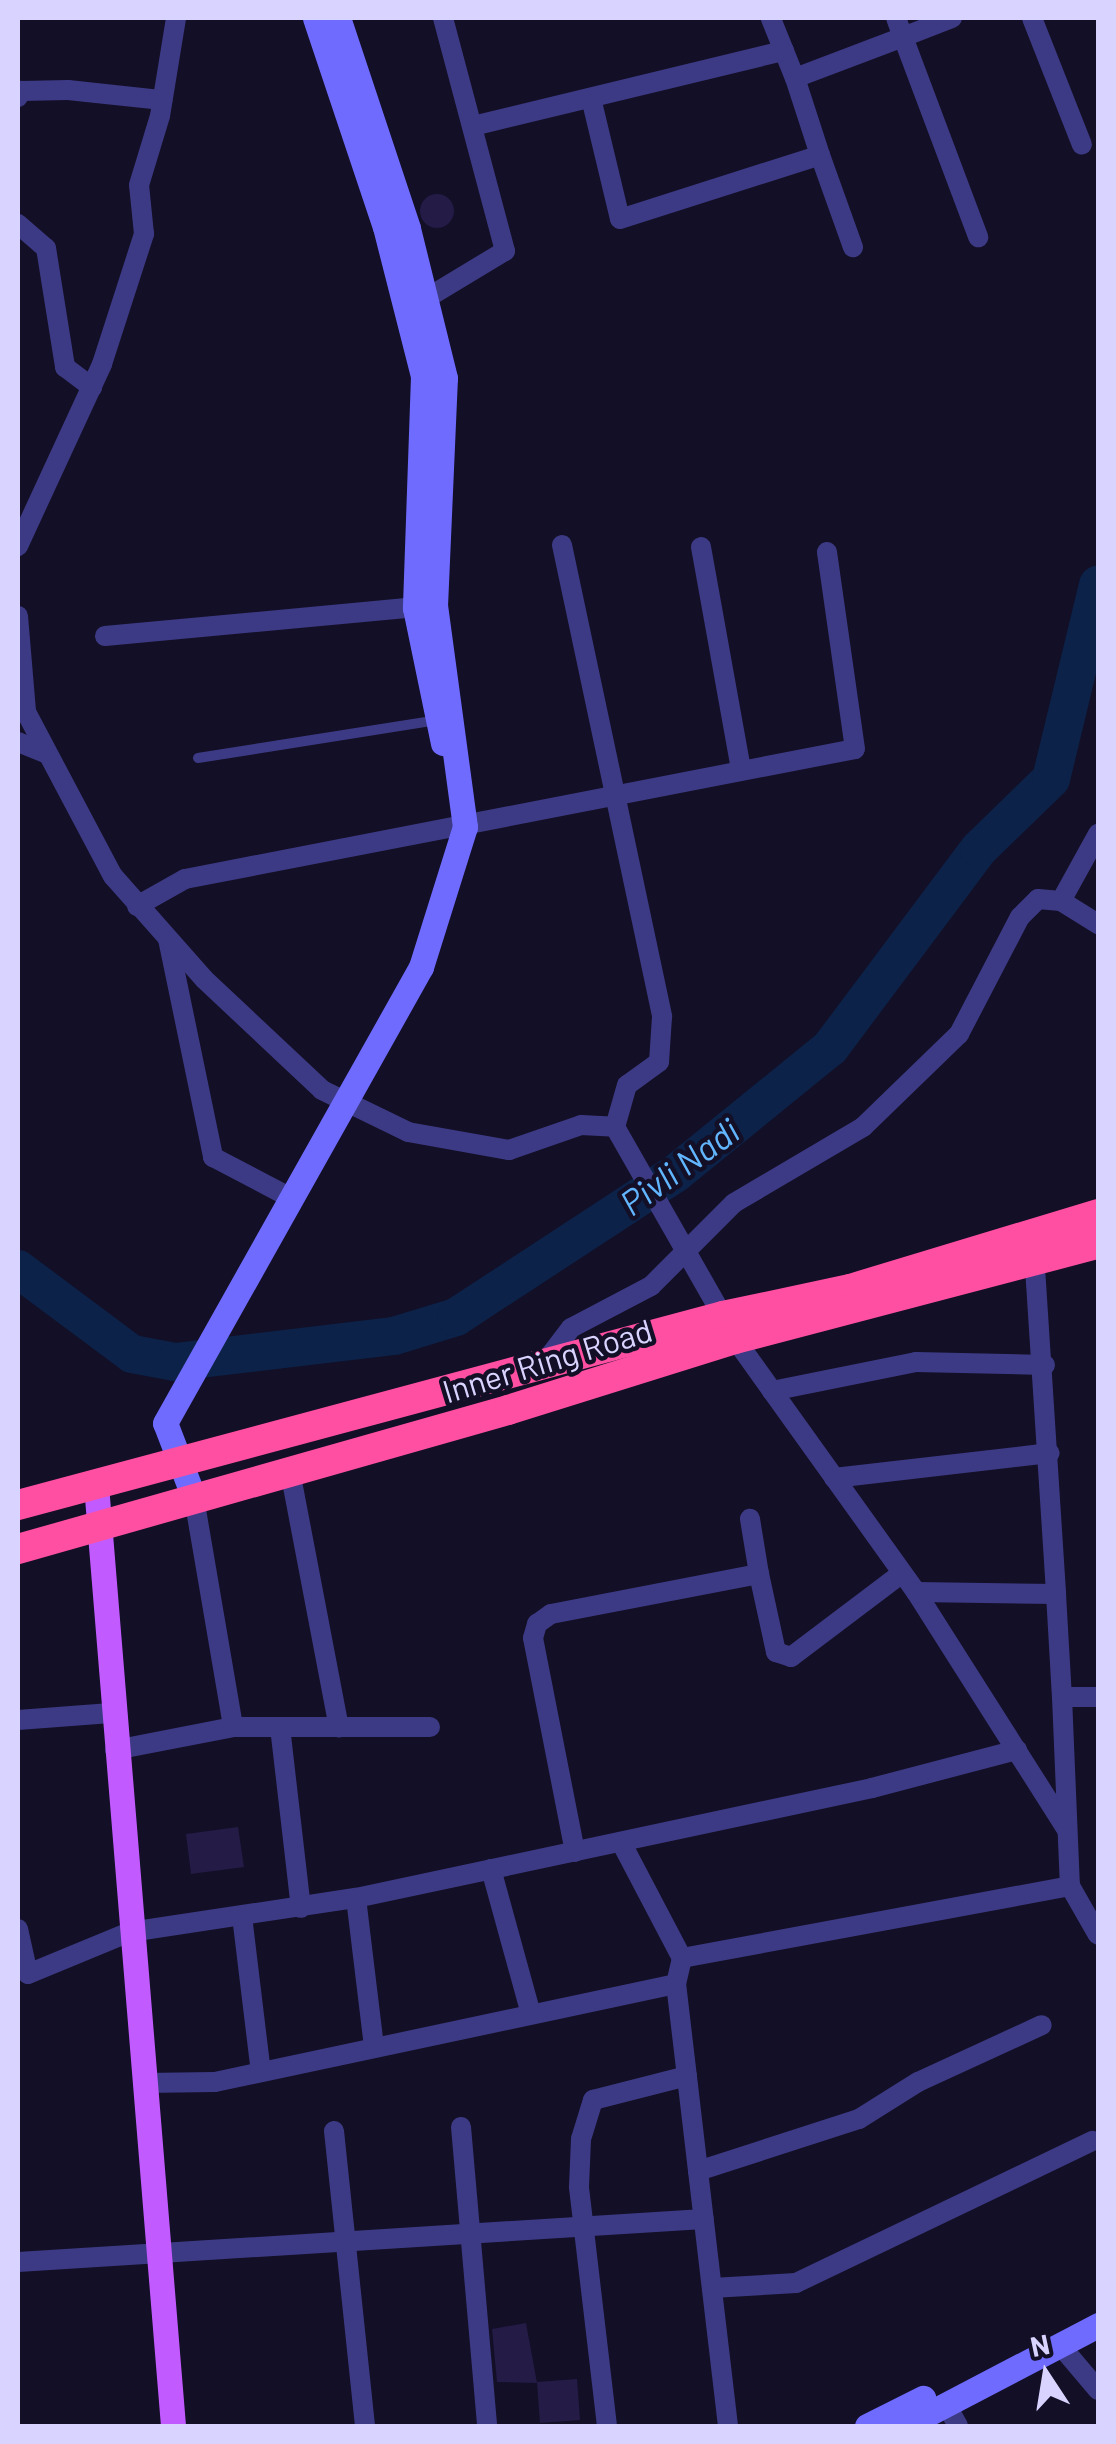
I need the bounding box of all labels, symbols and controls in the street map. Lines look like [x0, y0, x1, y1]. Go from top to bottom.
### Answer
water label: Pivli Nadi [611, 1109, 747, 1223]
street label: Inner Ring Road [438, 1310, 656, 1410]
north arrow [996, 2324, 1096, 2424]
text: N [1027, 2326, 1052, 2363]

